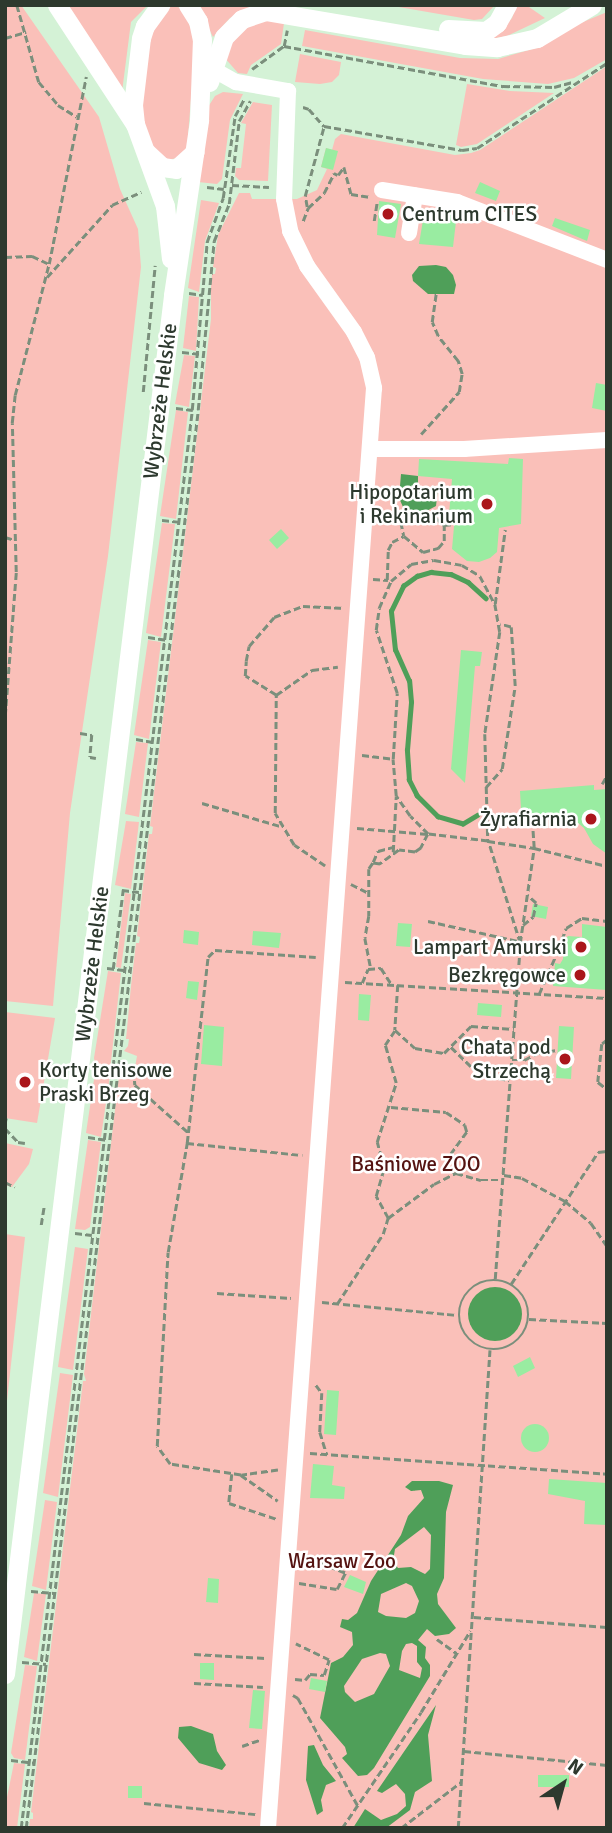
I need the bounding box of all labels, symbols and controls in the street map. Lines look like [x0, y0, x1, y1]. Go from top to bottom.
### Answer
place label: Centrum CITES [402, 201, 537, 227]
marker: Centrum CITES [380, 206, 396, 222]
street label: Wybrzeże Helskie [138, 322, 182, 480]
place label: Hipopotarium i Rekinarium [349, 479, 473, 529]
marker: Hipopotarium i Rekinarium [479, 496, 495, 512]
place label: Żyrafiarnia [479, 806, 577, 832]
marker: Żyrafiarnia [583, 811, 599, 827]
street label: Wybrzeże Helskie [70, 885, 114, 1043]
place label: Lampart Amurski [413, 934, 567, 960]
marker: Lampart Amurski [573, 939, 589, 955]
place label: Bezkręgowce [448, 962, 566, 988]
marker: Bezkręgowce [572, 967, 588, 983]
place label: Chata pod Strzechą [461, 1034, 551, 1084]
marker: Chata pod Strzechą [557, 1051, 573, 1067]
place label: Korty tenisowe Praski Brzeg [39, 1057, 172, 1107]
marker: Korty tenisowe Praski Brzeg [17, 1074, 33, 1090]
park label: Baśniowe ZOO [351, 1151, 481, 1177]
park label: Warsaw Zoo [288, 1548, 396, 1574]
north arrow [528, 1749, 598, 1819]
text: N [563, 1753, 588, 1781]

